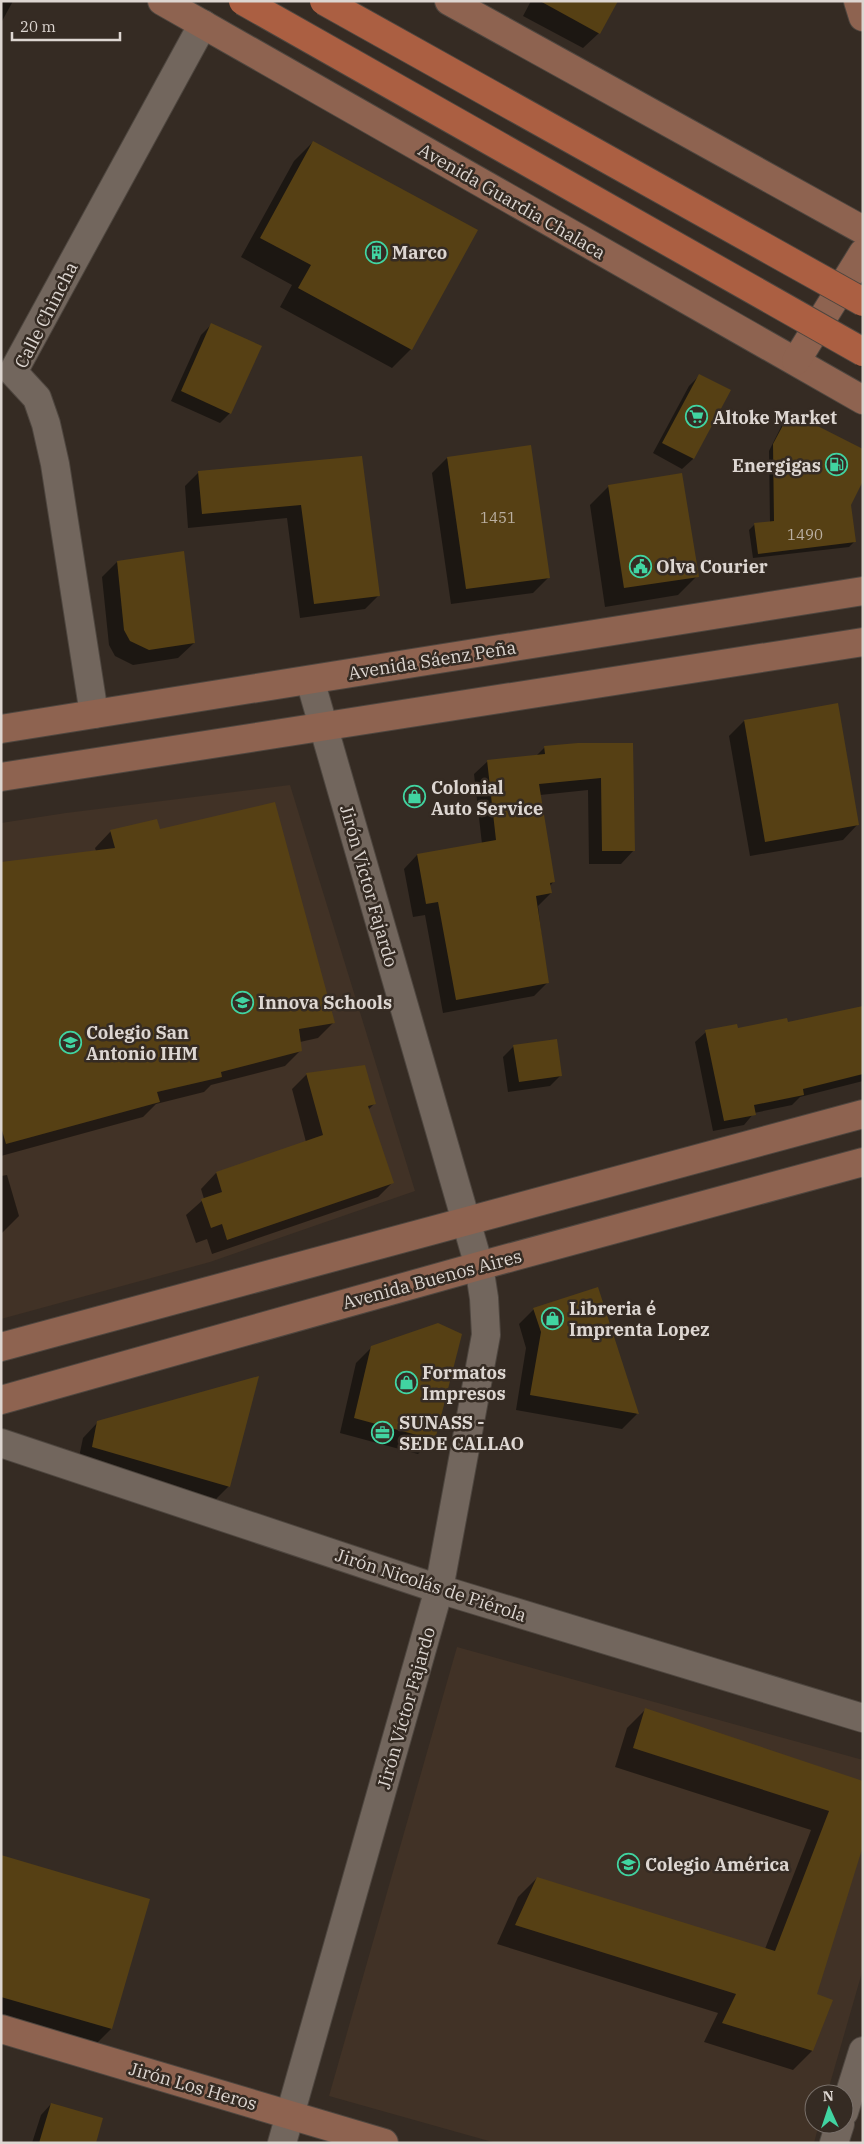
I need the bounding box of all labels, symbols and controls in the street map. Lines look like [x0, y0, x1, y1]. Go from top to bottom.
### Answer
scale bar [12, 10, 120, 42]
text: 20 m [20, 17, 56, 36]
street label: Avenida Guardia Chalaca [414, 138, 610, 264]
building icon: Marco [364, 240, 388, 264]
place label: Marco [392, 241, 447, 264]
street label: Calle Chincha [9, 258, 83, 372]
supermarket icon: Altoke Market [685, 405, 709, 429]
place label: Altoke Market [713, 406, 837, 429]
fuel station icon: Energigas [825, 453, 849, 477]
place label: Energigas [732, 454, 821, 477]
house number: 1451 [480, 508, 516, 527]
house number: 1490 [787, 525, 823, 544]
public building icon: Olva Courier [628, 554, 652, 578]
place label: Olva Courier [656, 555, 768, 578]
street label: Avenida Sáenz Peña [346, 635, 518, 685]
place label: Colonial Auto Service [431, 776, 543, 820]
shop icon: Colonial Auto Service [403, 785, 427, 809]
street label: Jirón Victor Fajardo [335, 802, 403, 970]
school or university icon: Innova Schools [230, 990, 254, 1014]
place label: Innova Schools [258, 991, 392, 1014]
place label: Colegio San Antonio IHM [86, 1021, 198, 1065]
school or university icon: Colegio San Antonio IHM [58, 1030, 82, 1054]
street label: Avenida Buenos Aires [340, 1244, 524, 1314]
place label: Libreria é Imprenta Lopez [569, 1297, 709, 1341]
shop icon: Libreria é Imprenta Lopez [541, 1306, 565, 1330]
place label: Formatos Impresos [422, 1361, 506, 1405]
shop icon: Formatos Impresos [394, 1370, 418, 1394]
place label: SUNASS - SEDE CALLAO [399, 1411, 524, 1455]
office icon: SUNASS - SEDE CALLAO [371, 1420, 395, 1444]
street label: Jirón Nicolás de Piérola [333, 1543, 530, 1627]
street label: Jirón Víctor Fajardo [372, 1624, 440, 1792]
school or university icon: Colegio América [617, 1852, 641, 1876]
place label: Colegio América [645, 1853, 789, 1876]
street label: Jirón Los Heros [126, 2057, 260, 2115]
north arrow [804, 2084, 854, 2134]
text: N [822, 2087, 834, 2105]

